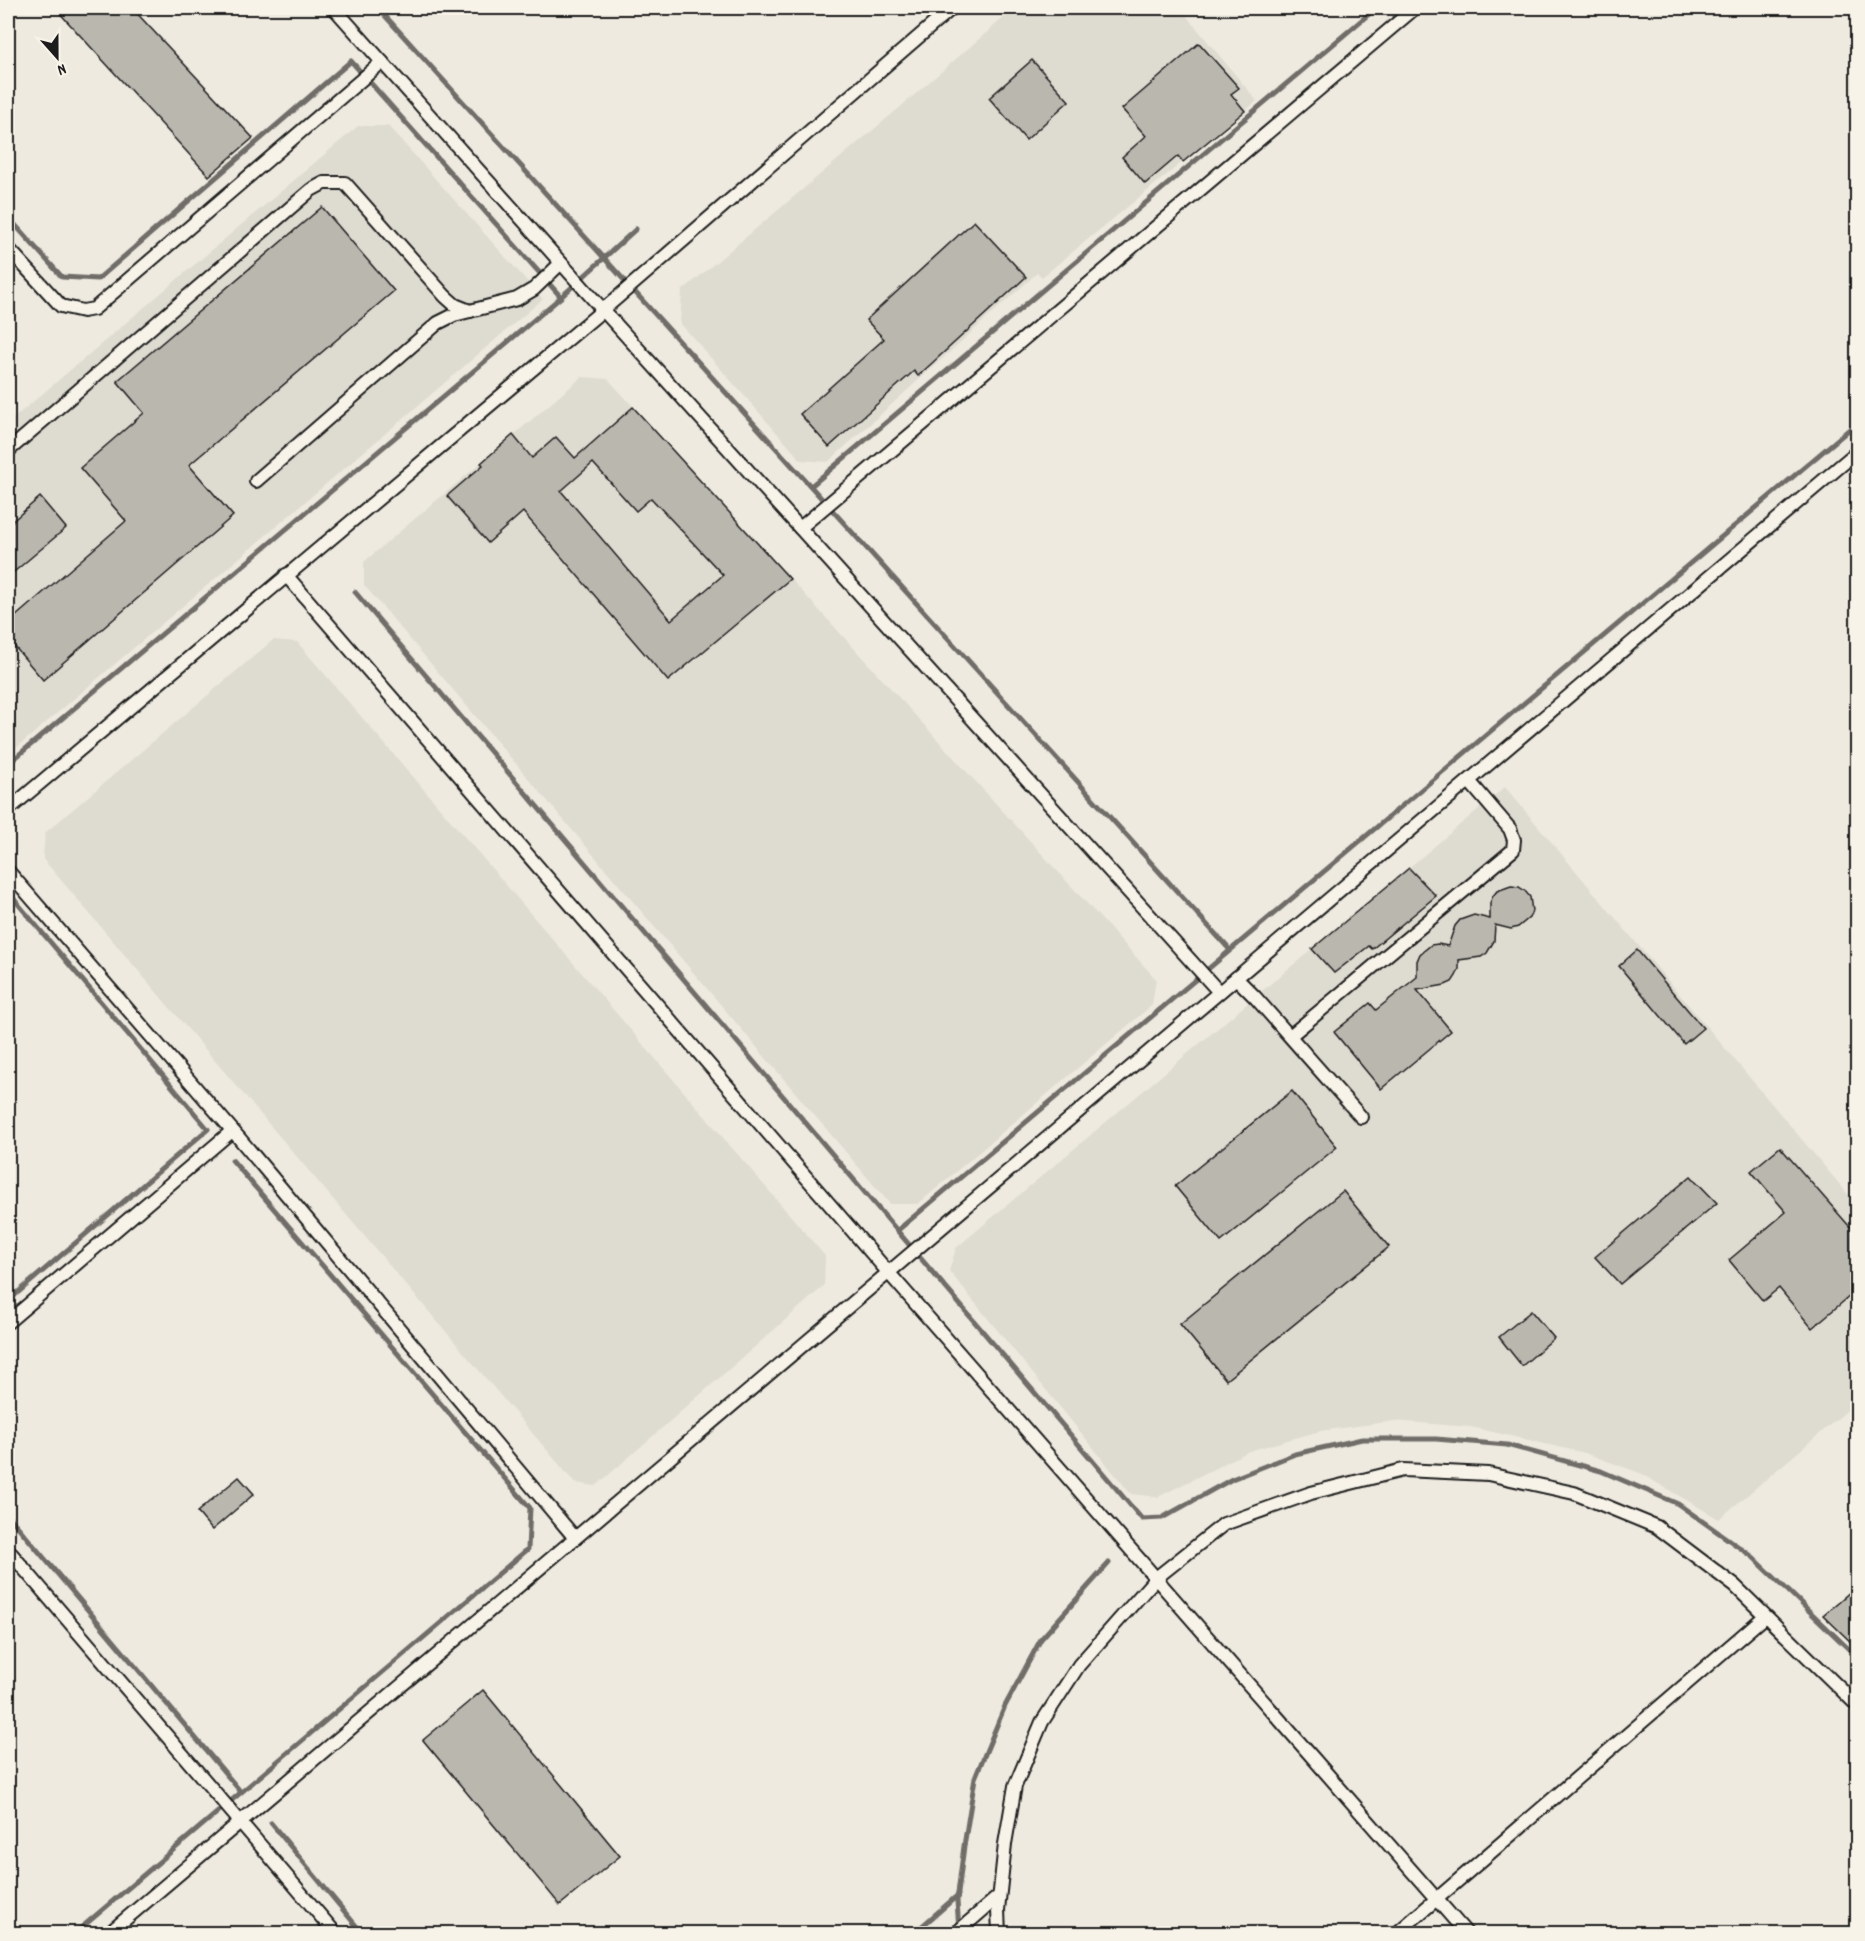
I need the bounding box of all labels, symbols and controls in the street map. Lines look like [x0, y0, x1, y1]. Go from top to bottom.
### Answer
north arrow [27, 27, 87, 87]
text: N [54, 57, 69, 81]

